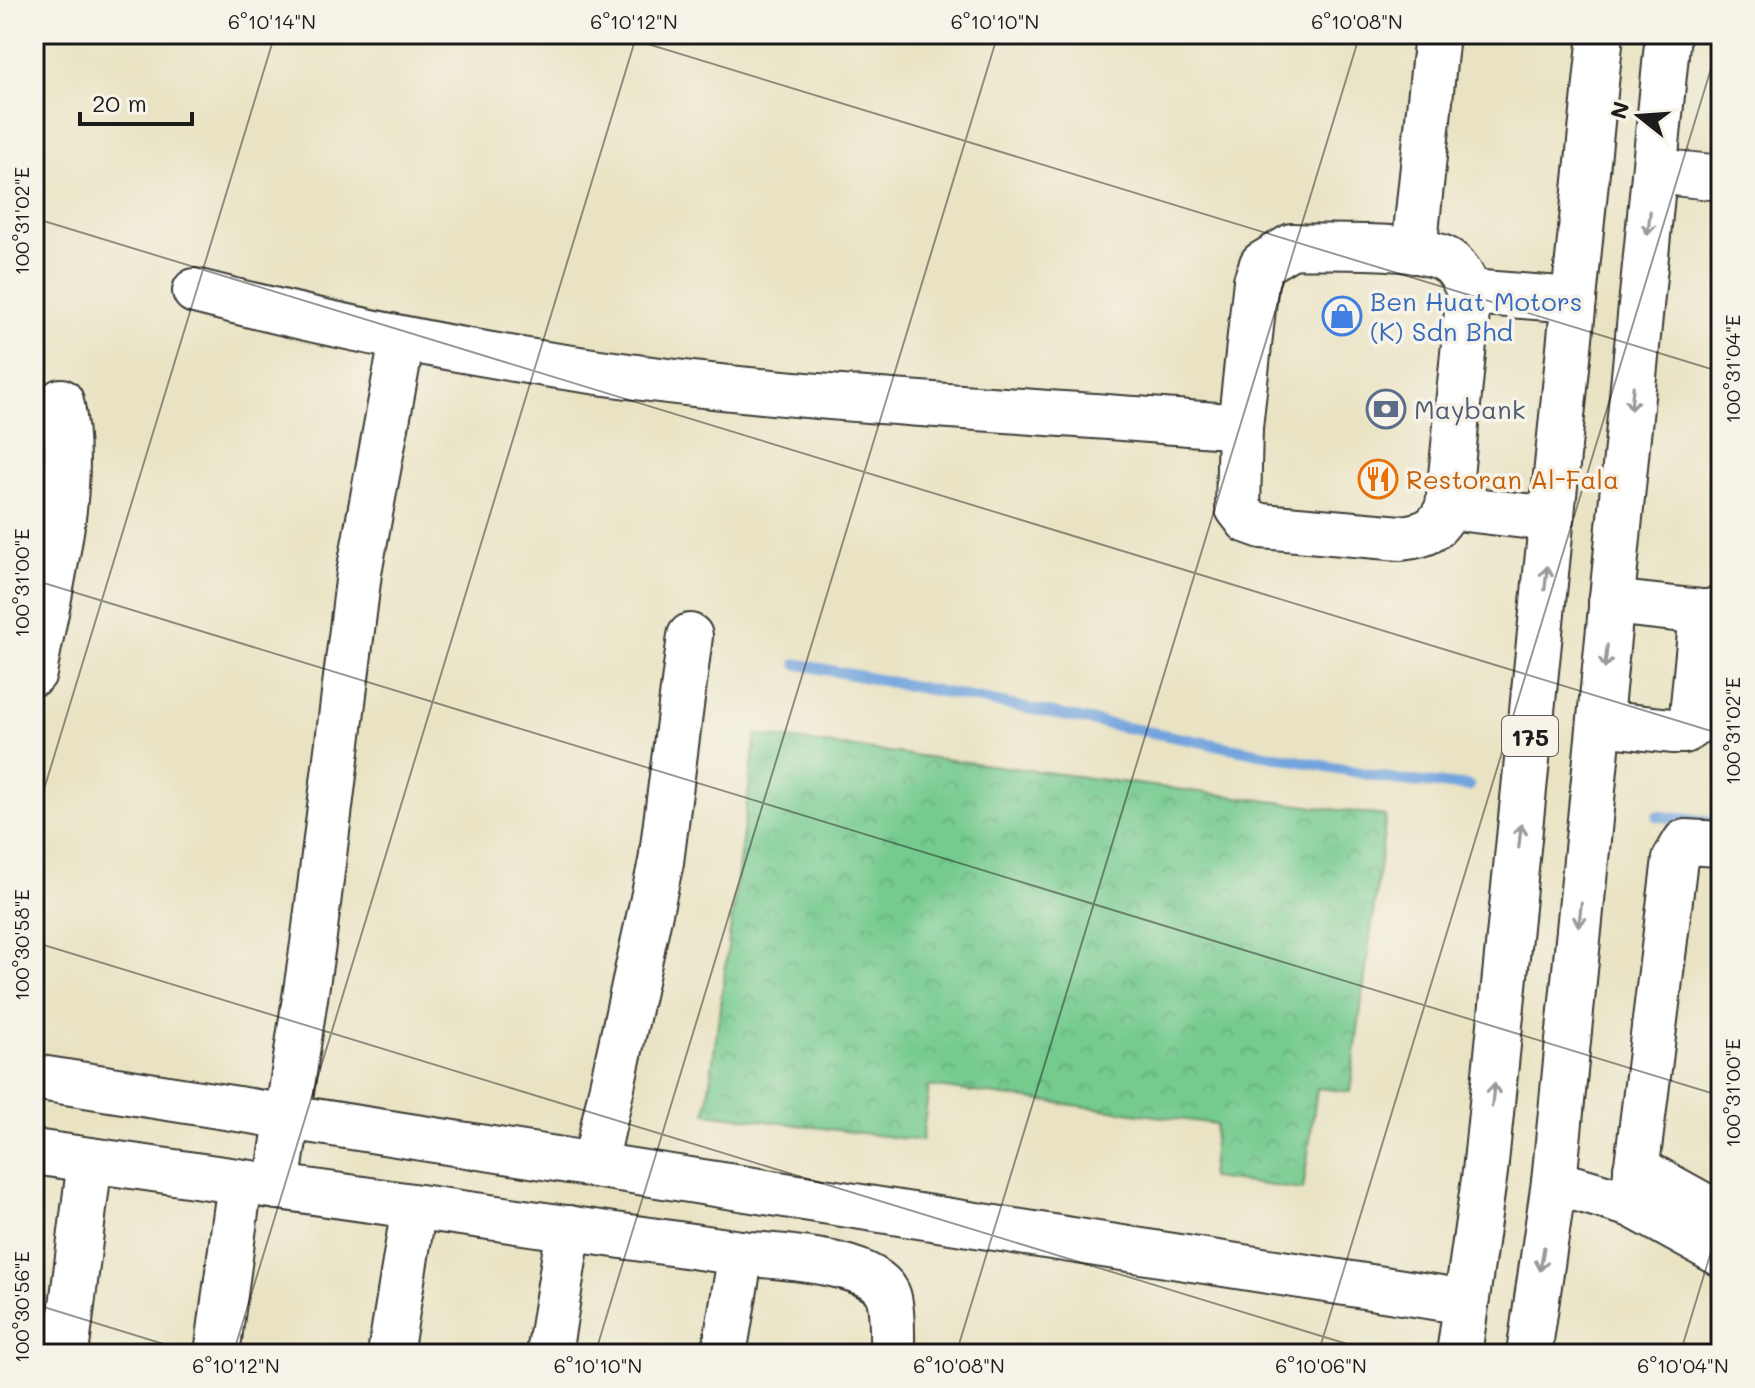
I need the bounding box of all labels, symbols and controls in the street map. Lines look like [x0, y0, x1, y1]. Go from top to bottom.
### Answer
text: 6°10'14"N [228, 8, 316, 34]
text: 6°10'12"N [590, 8, 678, 34]
text: 6°10'10"N [951, 8, 1039, 34]
text: 6°10'08"N [1311, 8, 1403, 34]
scale bar [80, 76, 192, 126]
north arrow [1599, 76, 1679, 156]
text: 20 m [92, 87, 147, 118]
text: N [1603, 98, 1636, 122]
text: 100°31'02"E [8, 167, 34, 275]
one-way arrow [1642, 209, 1657, 236]
place label: Ben Huat Motors (K) Sdn Bhd [1370, 284, 1582, 348]
shop icon: Ben Huat Motors (K) Sdn Bhd [1321, 295, 1363, 337]
text: 100°31'04"E [1719, 315, 1745, 424]
one-way arrow [1624, 384, 1639, 411]
bank icon: Maybank [1365, 388, 1407, 430]
place label: Maybank [1414, 392, 1525, 426]
restaurant icon: Restoran Al-Fala [1357, 458, 1399, 500]
place label: Restoran Al-Fala [1406, 462, 1619, 496]
text: 100°31'00"E [8, 528, 34, 638]
one-way arrow [1539, 565, 1554, 591]
one-way arrow [1598, 643, 1613, 670]
text: 100°31'02"E [1719, 677, 1745, 785]
road number: 175 [1502, 716, 1558, 756]
one-way arrow [1512, 823, 1527, 850]
text: 100°30'58"E [8, 889, 34, 1001]
one-way arrow [1573, 902, 1588, 928]
text: 100°31'00"E [1719, 1038, 1745, 1148]
one-way arrow [1486, 1082, 1501, 1109]
one-way arrow [1534, 1246, 1549, 1272]
text: 100°30'56"E [8, 1251, 34, 1363]
text: 6°10'12"N [192, 1352, 280, 1378]
text: 6°10'10"N [554, 1352, 642, 1378]
text: 6°10'08"N [913, 1352, 1005, 1378]
text: 6°10'06"N [1275, 1352, 1367, 1378]
text: 6°10'04"N [1637, 1352, 1729, 1378]

